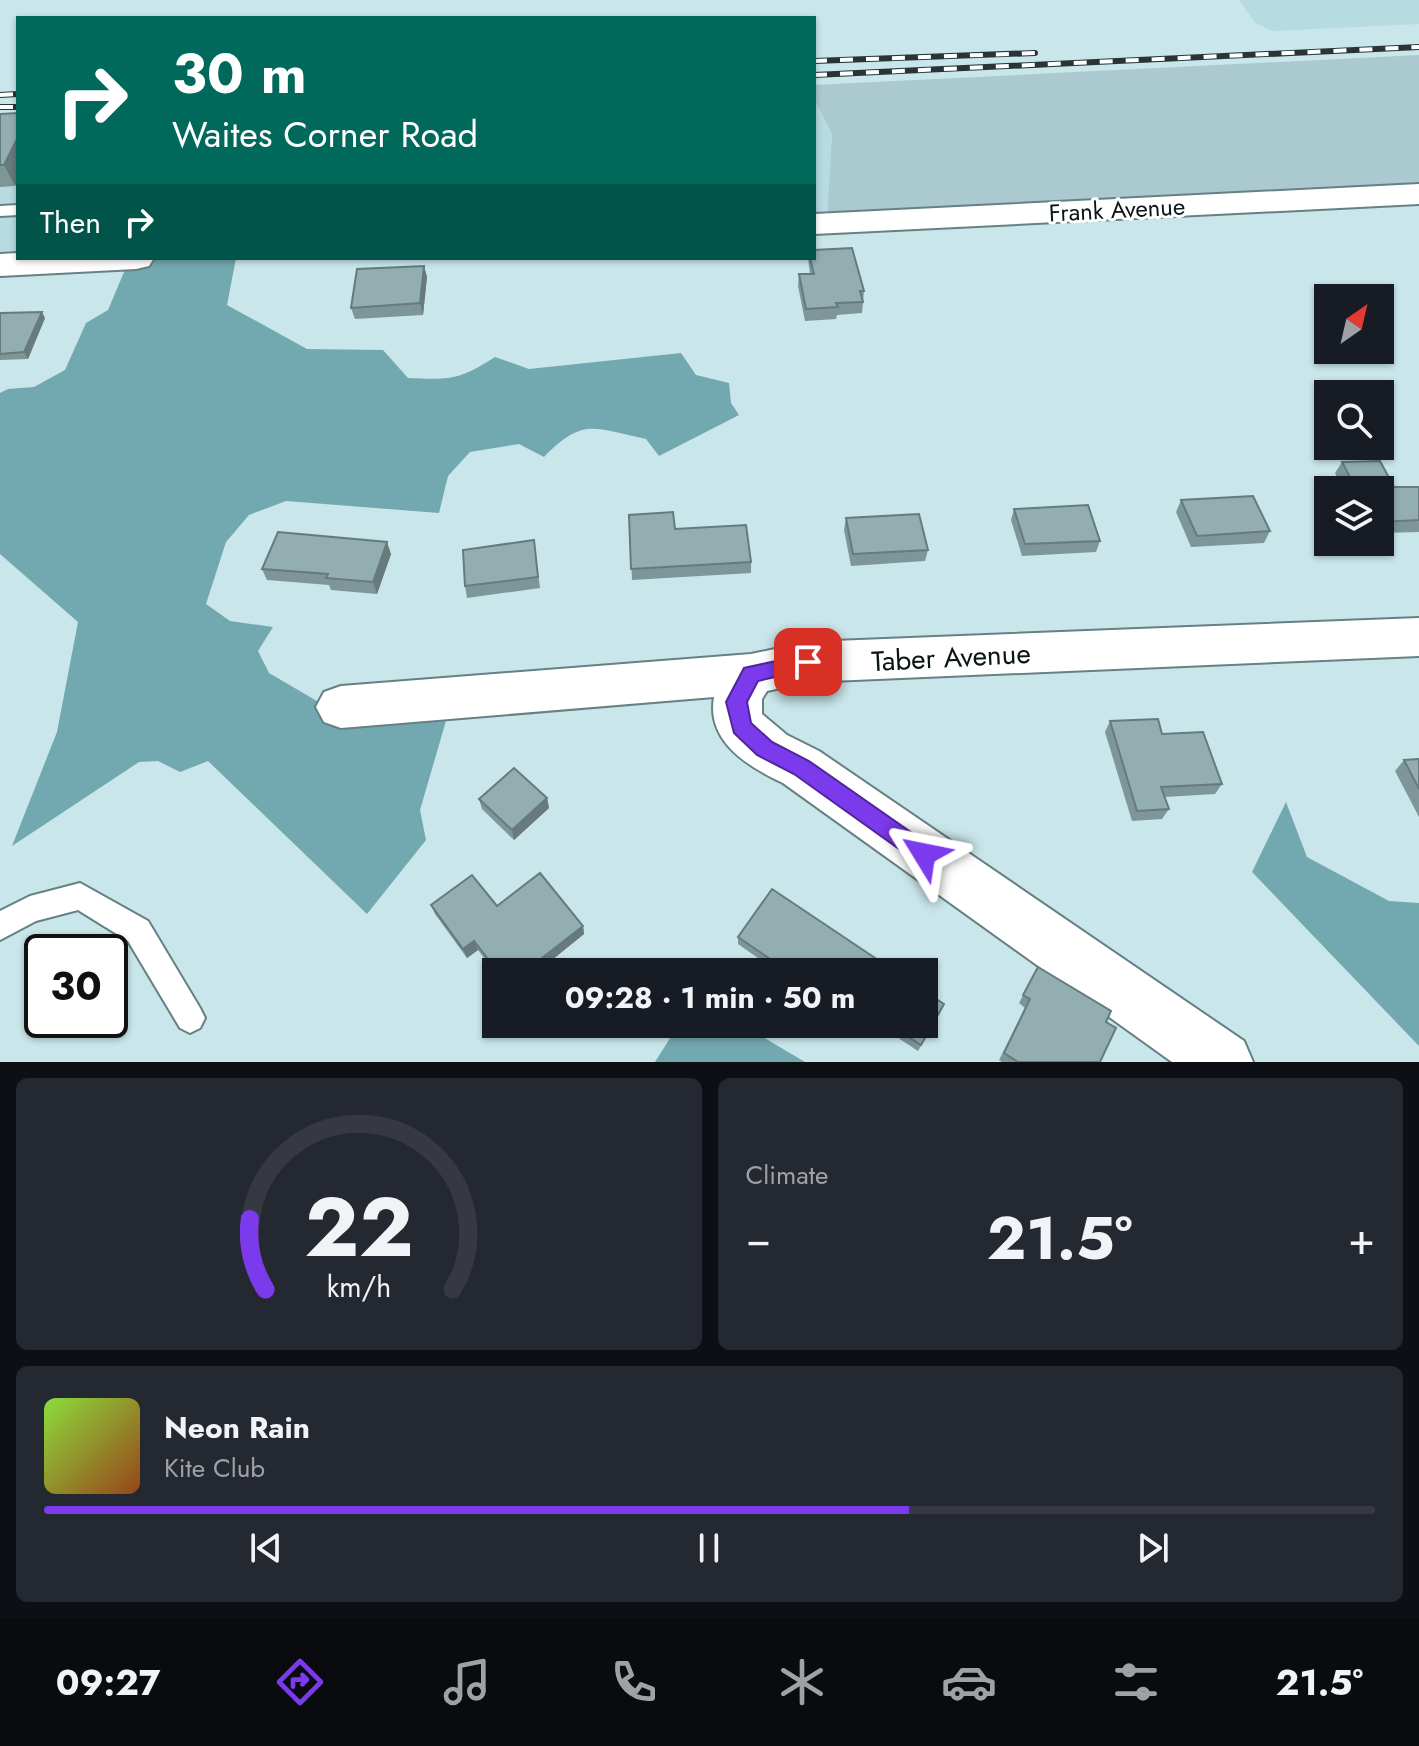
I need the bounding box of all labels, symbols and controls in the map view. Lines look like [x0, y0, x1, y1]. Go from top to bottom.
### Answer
text: 30 m [172, 33, 307, 114]
icon: right [40, 48, 144, 152]
text: Waites Corner Road [172, 108, 478, 160]
street label: Frank Avenue [1048, 188, 1186, 231]
icon: right [117, 200, 161, 244]
text: Then [40, 201, 101, 244]
north arrow [1314, 284, 1394, 364]
map controls [1314, 284, 1394, 556]
button: search [1314, 380, 1394, 460]
button: layers [1314, 476, 1394, 556]
pin [774, 628, 842, 696]
street label: Taber Avenue [870, 633, 1032, 682]
icon: arrive [786, 640, 830, 684]
position arrow [882, 812, 966, 896]
speed limit sign: 30 [24, 934, 128, 1038]
text: 09:28 · 1 min · 50 m [565, 976, 855, 1019]
text: Climate [746, 1156, 828, 1194]
text: 22 [304, 1167, 413, 1287]
text: 21.5° [987, 1195, 1133, 1282]
text: − [746, 1207, 771, 1271]
text: + [1348, 1207, 1375, 1271]
text: km/h [326, 1266, 391, 1308]
text: Neon Rain [164, 1406, 310, 1449]
text: Kite Club [164, 1449, 265, 1487]
icon: previous [244, 1526, 288, 1570]
icon: pause [687, 1526, 731, 1570]
icon: next [1131, 1526, 1175, 1570]
icon: directions [272, 1654, 328, 1710]
icon: music [439, 1654, 495, 1710]
icon: phone [606, 1654, 662, 1710]
icon: climate [774, 1654, 830, 1710]
icon: car [941, 1654, 997, 1710]
icon: filters [1108, 1654, 1164, 1710]
text: 09:27 [56, 1656, 161, 1708]
text: 21.5° [1276, 1656, 1363, 1708]

